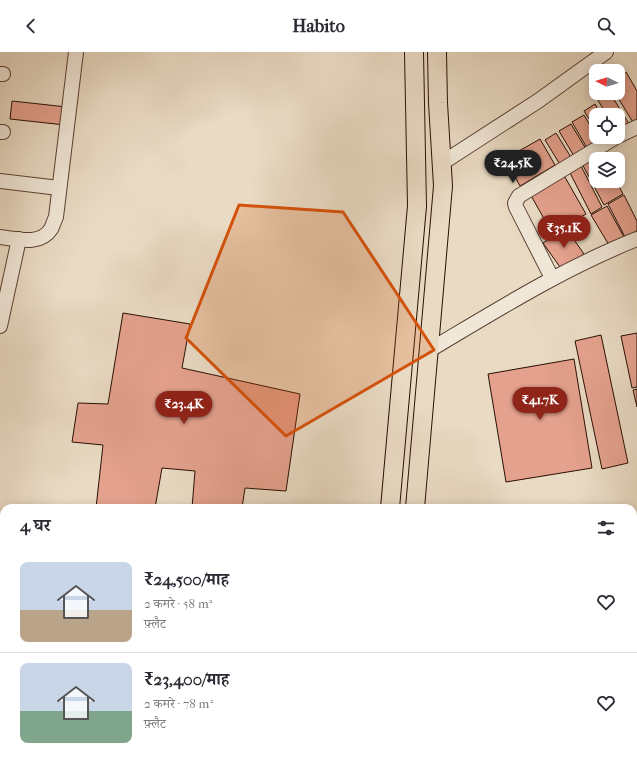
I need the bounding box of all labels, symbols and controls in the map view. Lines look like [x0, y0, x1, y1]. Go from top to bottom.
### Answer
icon: back [20, 15, 42, 37]
icon: search [595, 15, 617, 37]
text: Habito [292, 16, 345, 37]
north arrow [589, 64, 625, 100]
map controls [589, 64, 625, 188]
button: locate [589, 108, 625, 144]
pin: ₹24.5K [480, 150, 546, 184]
button: layers [589, 152, 625, 188]
text: ₹24.5K [493, 155, 533, 170]
pin: ₹35.1K [531, 215, 597, 249]
text: ₹35.1K [547, 220, 581, 235]
pin: ₹41.7K [507, 387, 573, 421]
pin: ₹23.4K [151, 391, 217, 425]
text: ₹41.7K [521, 392, 559, 407]
text: ₹23.4K [164, 396, 204, 411]
text: 4 घर [20, 515, 51, 535]
icon: filters [595, 517, 617, 539]
text: ₹24,500/माह [144, 569, 229, 589]
icon: home [52, 578, 100, 626]
icon: heart [595, 591, 617, 613]
text: 2 कमरे · 58 m² [144, 596, 212, 611]
text: फ़्लैट [144, 616, 166, 631]
text: ₹23,400/माह [144, 669, 229, 689]
icon: home [52, 679, 100, 727]
icon: heart [595, 692, 617, 714]
text: 2 कमरे · 78 m² [144, 696, 213, 711]
text: फ़्लैट [144, 716, 166, 731]

